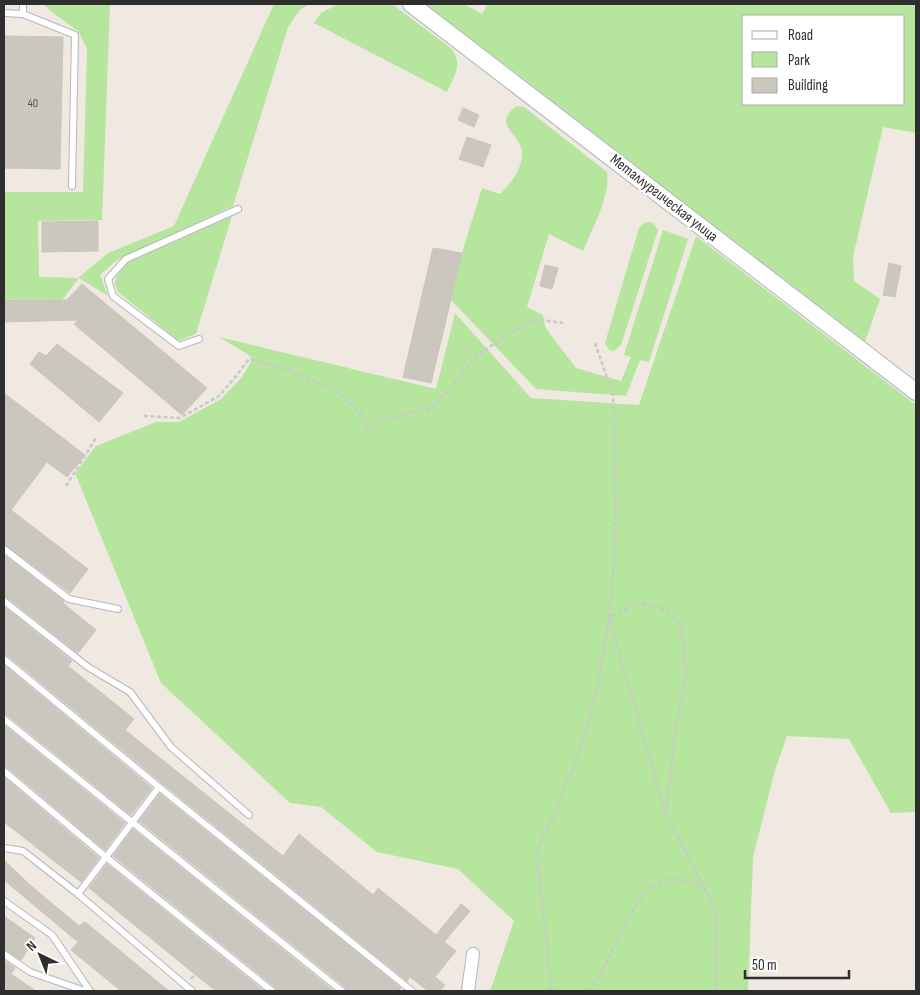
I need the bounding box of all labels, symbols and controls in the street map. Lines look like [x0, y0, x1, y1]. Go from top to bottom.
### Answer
legend [742, 15, 905, 105]
text: Road [788, 26, 813, 45]
text: Park [788, 51, 810, 70]
text: Building [788, 76, 828, 95]
house number: 40 [28, 96, 38, 111]
street label: Металлургическая улица [606, 150, 722, 246]
north arrow [15, 930, 65, 980]
text: N [23, 937, 40, 955]
scale bar [745, 948, 849, 980]
text: 50 m [752, 956, 777, 975]

